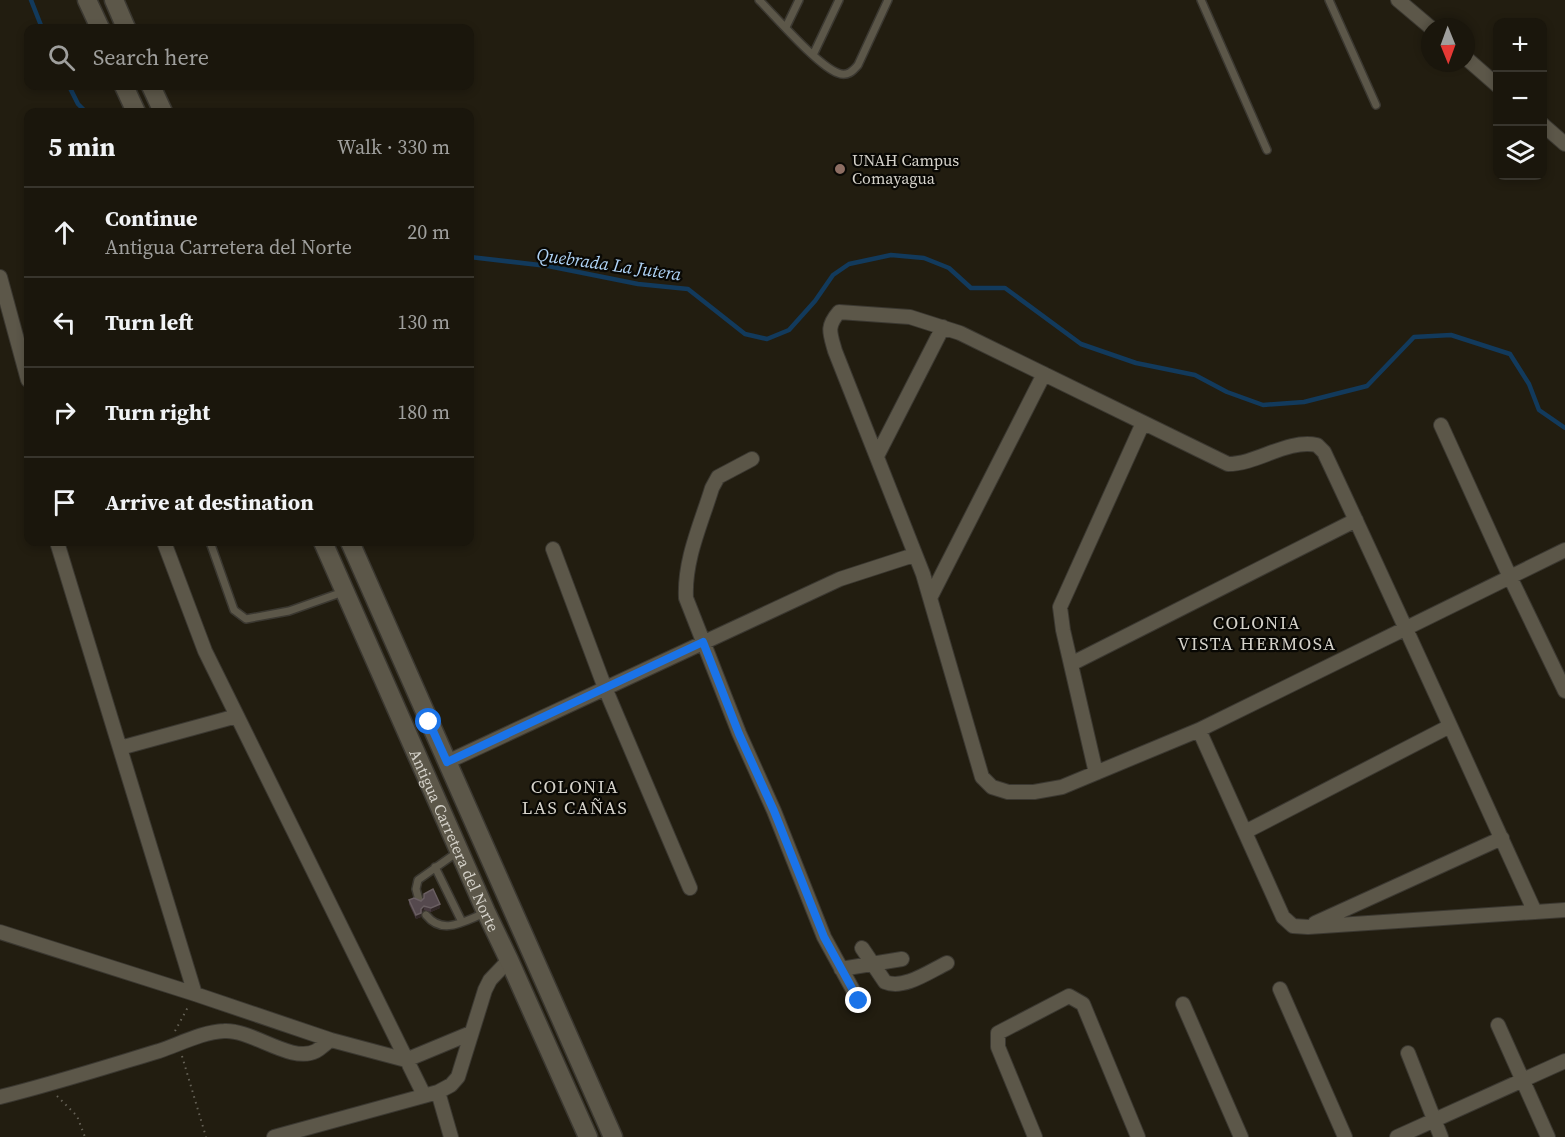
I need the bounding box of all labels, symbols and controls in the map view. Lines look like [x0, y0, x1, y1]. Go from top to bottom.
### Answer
north arrow [1421, 18, 1475, 72]
map controls [1493, 18, 1547, 180]
button: + [1493, 18, 1547, 72]
search box [24, 24, 474, 90]
icon: search [45, 41, 78, 74]
text: Search here [93, 42, 209, 72]
button: − [1493, 72, 1547, 126]
button: layers [1493, 126, 1547, 180]
text: 5 min [48, 129, 115, 165]
text: Walk · 330 m [337, 133, 450, 161]
place label: UNAH Campus Comayagua [852, 149, 959, 189]
marker: UNAH Campus Comayagua [833, 162, 847, 176]
text: Continue [105, 203, 198, 233]
icon: ahead [48, 216, 81, 249]
text: 20 m [407, 218, 450, 246]
text: Antigua Carretera del Norte [105, 233, 352, 261]
water label: Quebrada La Jutera [535, 241, 683, 287]
icon: left [48, 306, 81, 339]
text: Turn left [105, 307, 193, 337]
text: 130 m [397, 308, 450, 336]
icon: right [48, 396, 81, 429]
text: Turn right [105, 397, 210, 427]
text: 180 m [397, 398, 450, 426]
icon: arrive [48, 486, 81, 519]
text: Arrive at destination [105, 487, 314, 517]
district label: COLONIA VISTA HERMOSA [1177, 610, 1337, 656]
route start [415, 708, 441, 734]
street label: Antigua Carretera del Norte [404, 745, 505, 935]
district label: COLONIA LAS CAÑAS [522, 774, 628, 820]
route end [845, 987, 871, 1013]

